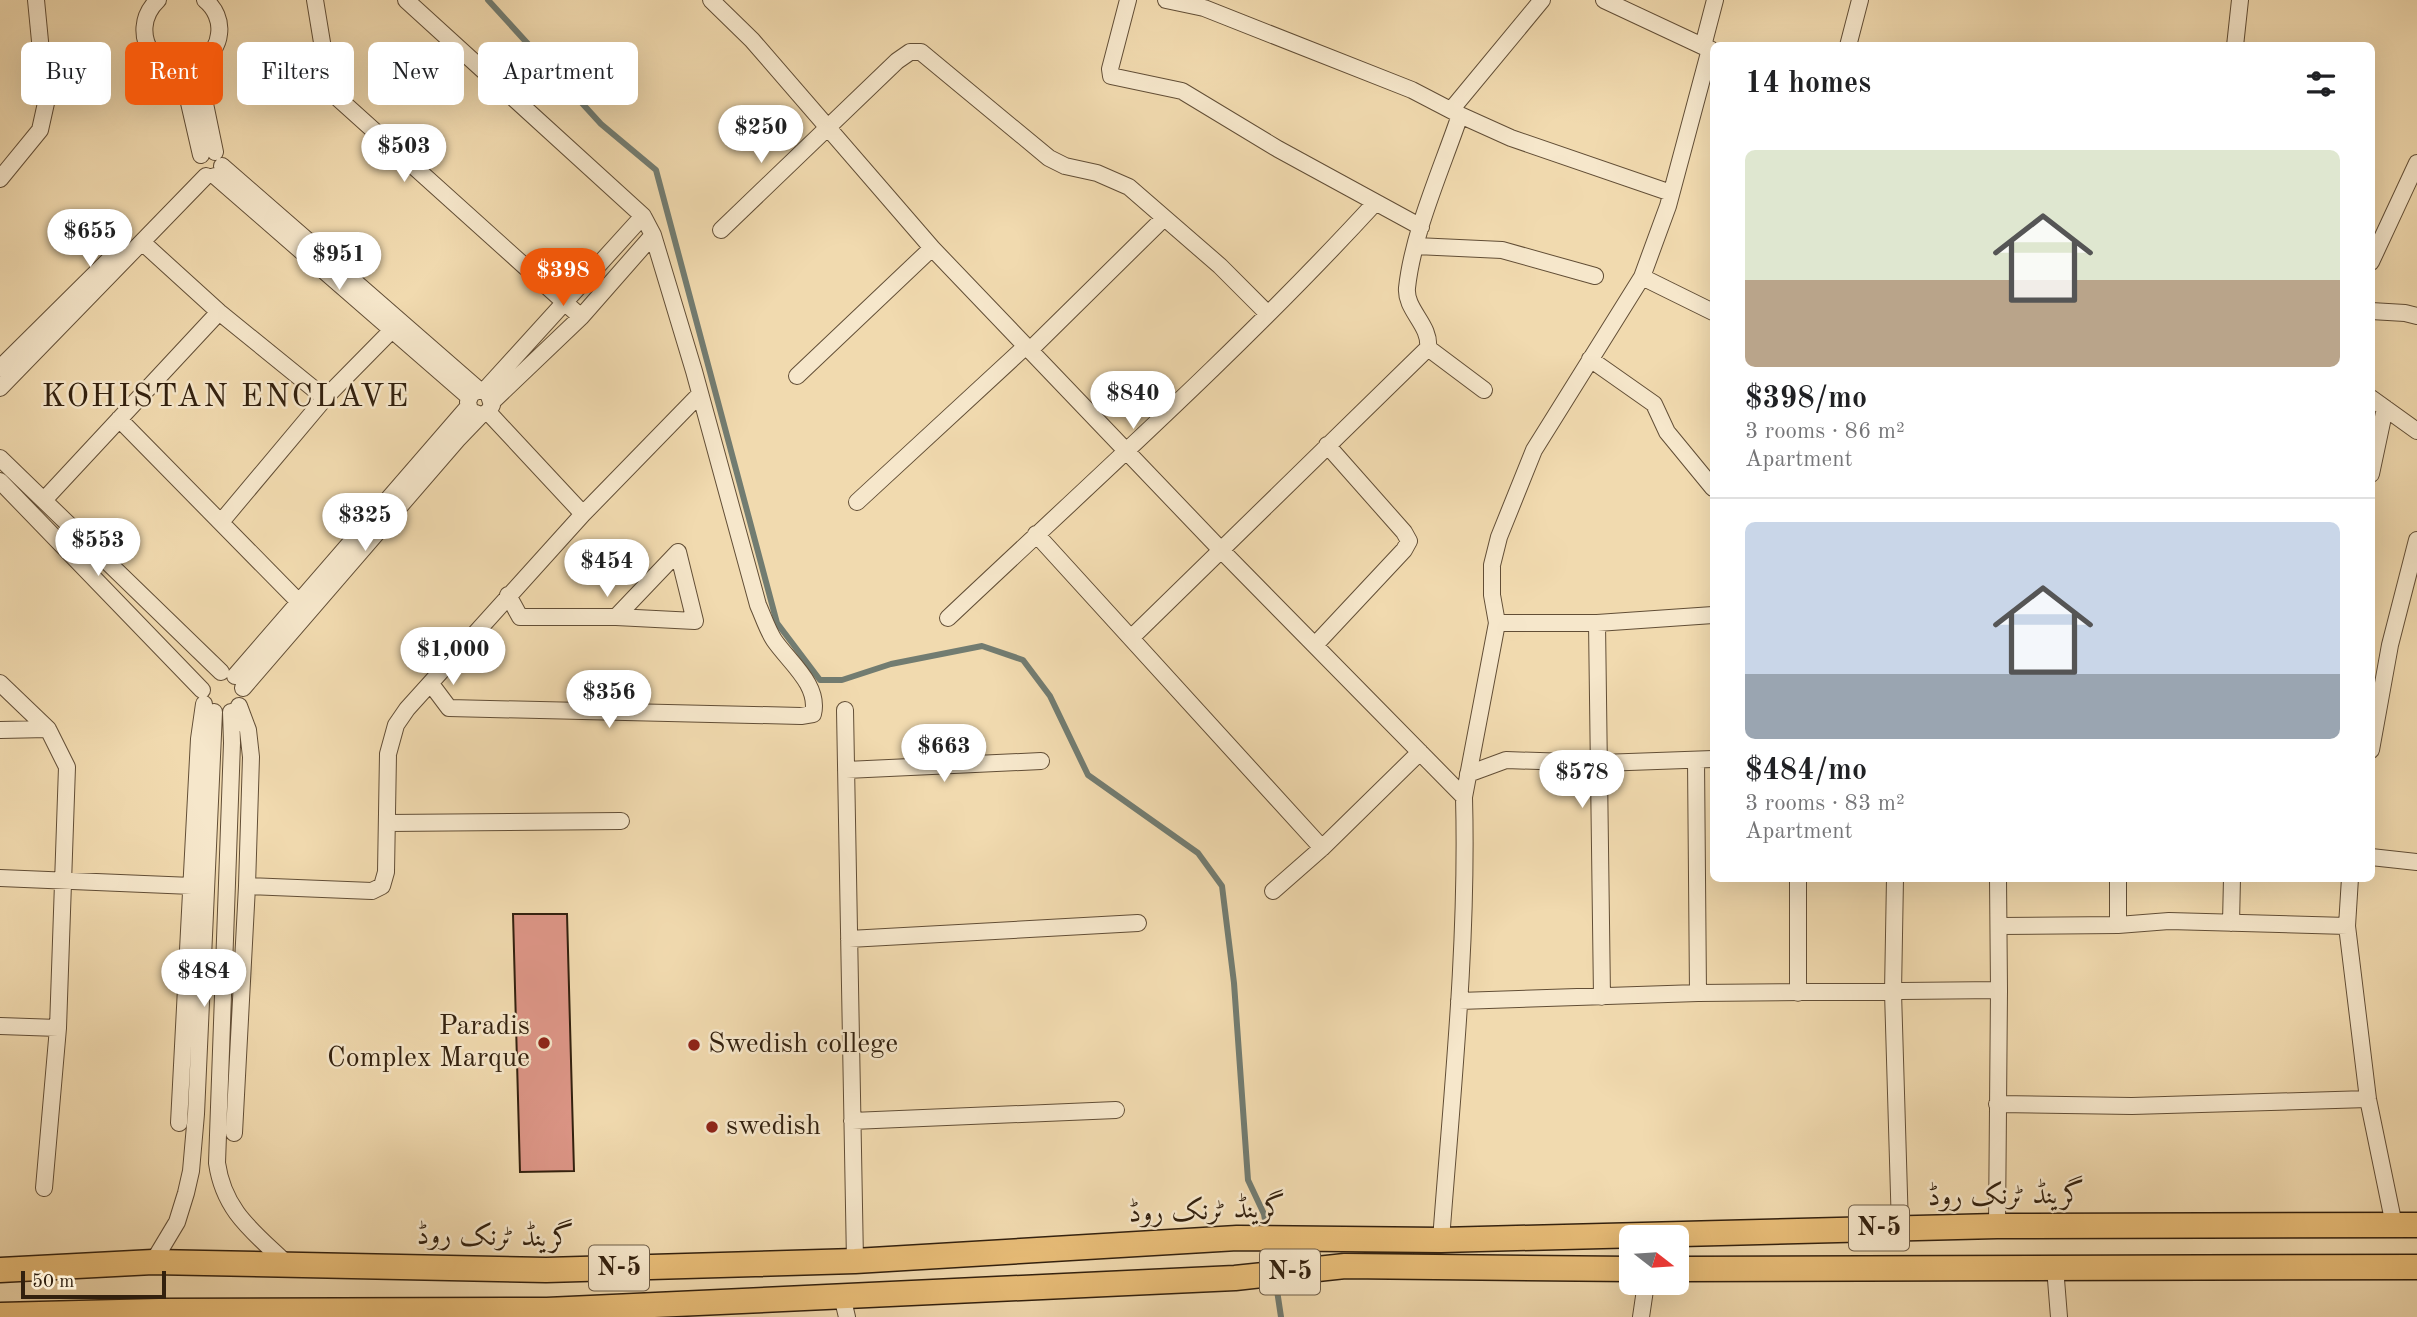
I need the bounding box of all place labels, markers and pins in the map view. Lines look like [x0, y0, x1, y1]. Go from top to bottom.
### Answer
pin: $250 [720, 106, 802, 165]
pin: $503 [363, 124, 445, 184]
pin: $655 [49, 210, 131, 269]
pin: $951 [298, 232, 380, 292]
pin: $398 [522, 248, 604, 308]
pin: $840 [1092, 372, 1174, 431]
pin: $325 [324, 494, 406, 553]
pin: $553 [57, 518, 139, 578]
pin: $454 [566, 540, 648, 599]
pin: $1,000 [396, 628, 510, 687]
pin: $356 [568, 670, 650, 730]
pin: $663 [903, 724, 985, 784]
pin: $578 [1541, 750, 1623, 810]
pin: $484 [163, 950, 245, 1009]
place label: Paradis Complex Marque [327, 1013, 530, 1073]
place label: Swedish college [708, 1031, 898, 1059]
marker: Paradis Complex Marque [536, 1035, 552, 1051]
marker: Swedish college [686, 1037, 702, 1053]
place label: swedish [726, 1113, 821, 1141]
marker: swedish [704, 1119, 720, 1135]

